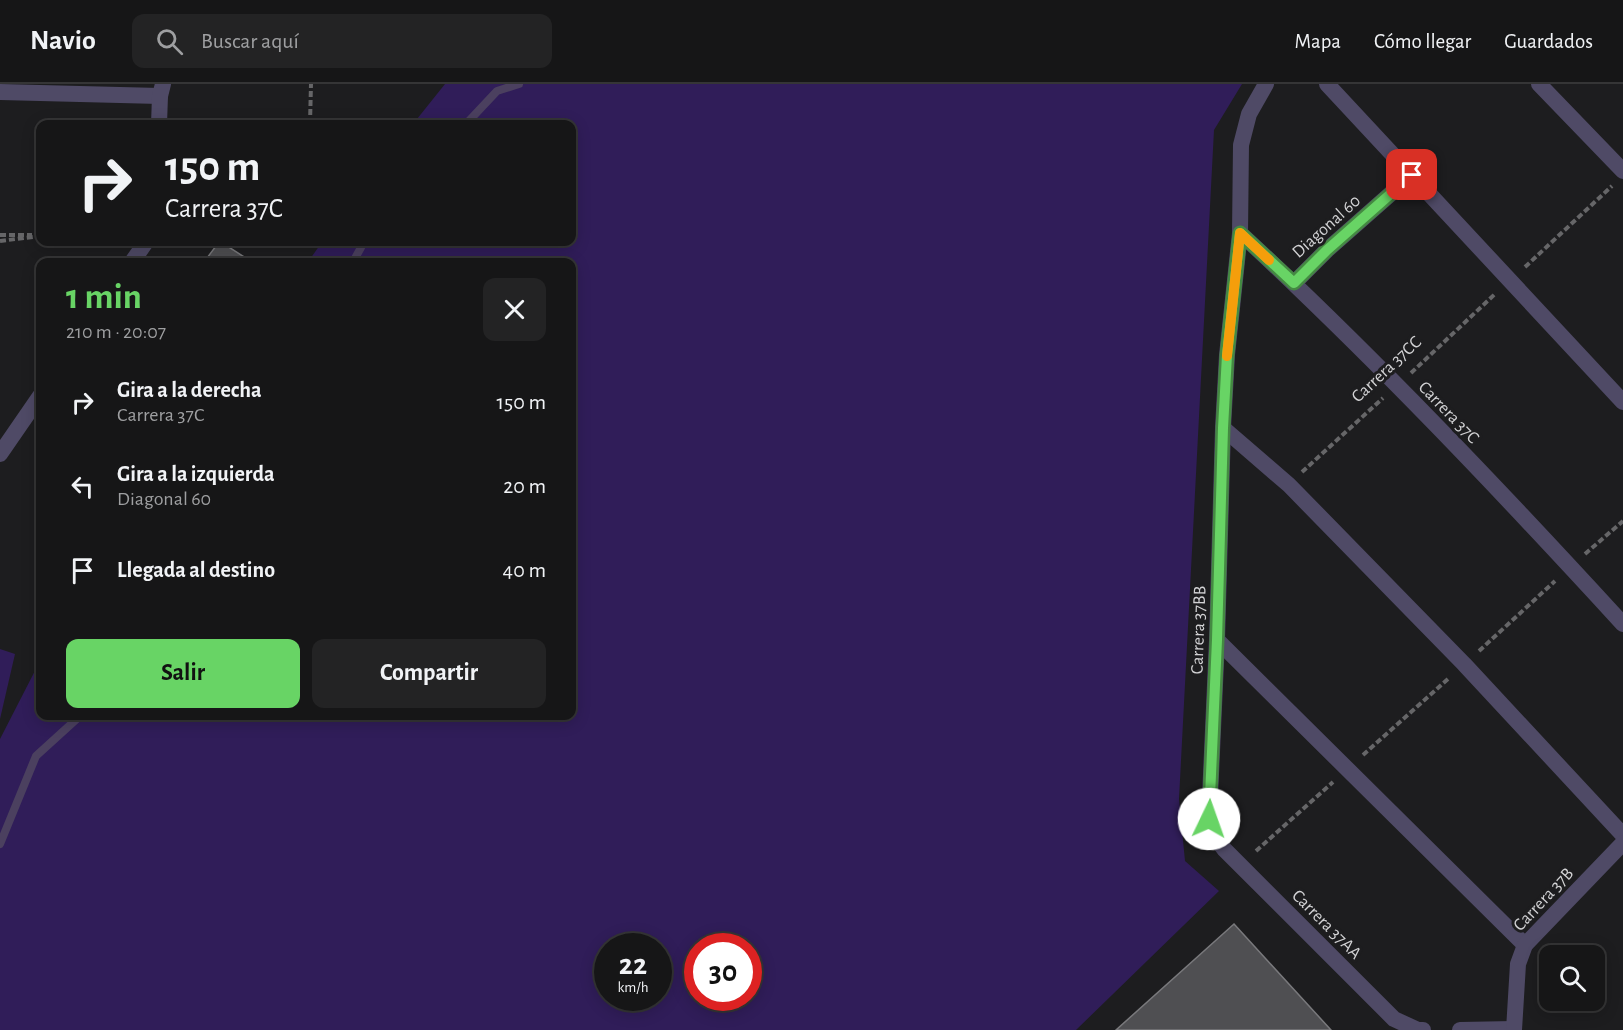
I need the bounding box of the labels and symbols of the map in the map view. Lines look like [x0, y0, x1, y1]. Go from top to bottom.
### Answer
pin [1386, 149, 1437, 200]
street label: Diagonal 60 [1289, 192, 1364, 262]
street label: Carrera 37CC [1348, 333, 1425, 406]
street label: Carrera 37C [1415, 378, 1482, 447]
street label: Carrera 37BB [1188, 585, 1210, 675]
position arrow [1177, 787, 1241, 851]
street label: Carrera 37B [1510, 865, 1577, 935]
street label: Carrera 37AA [1288, 887, 1365, 963]
speed limit sign: 30 [684, 933, 762, 1011]

